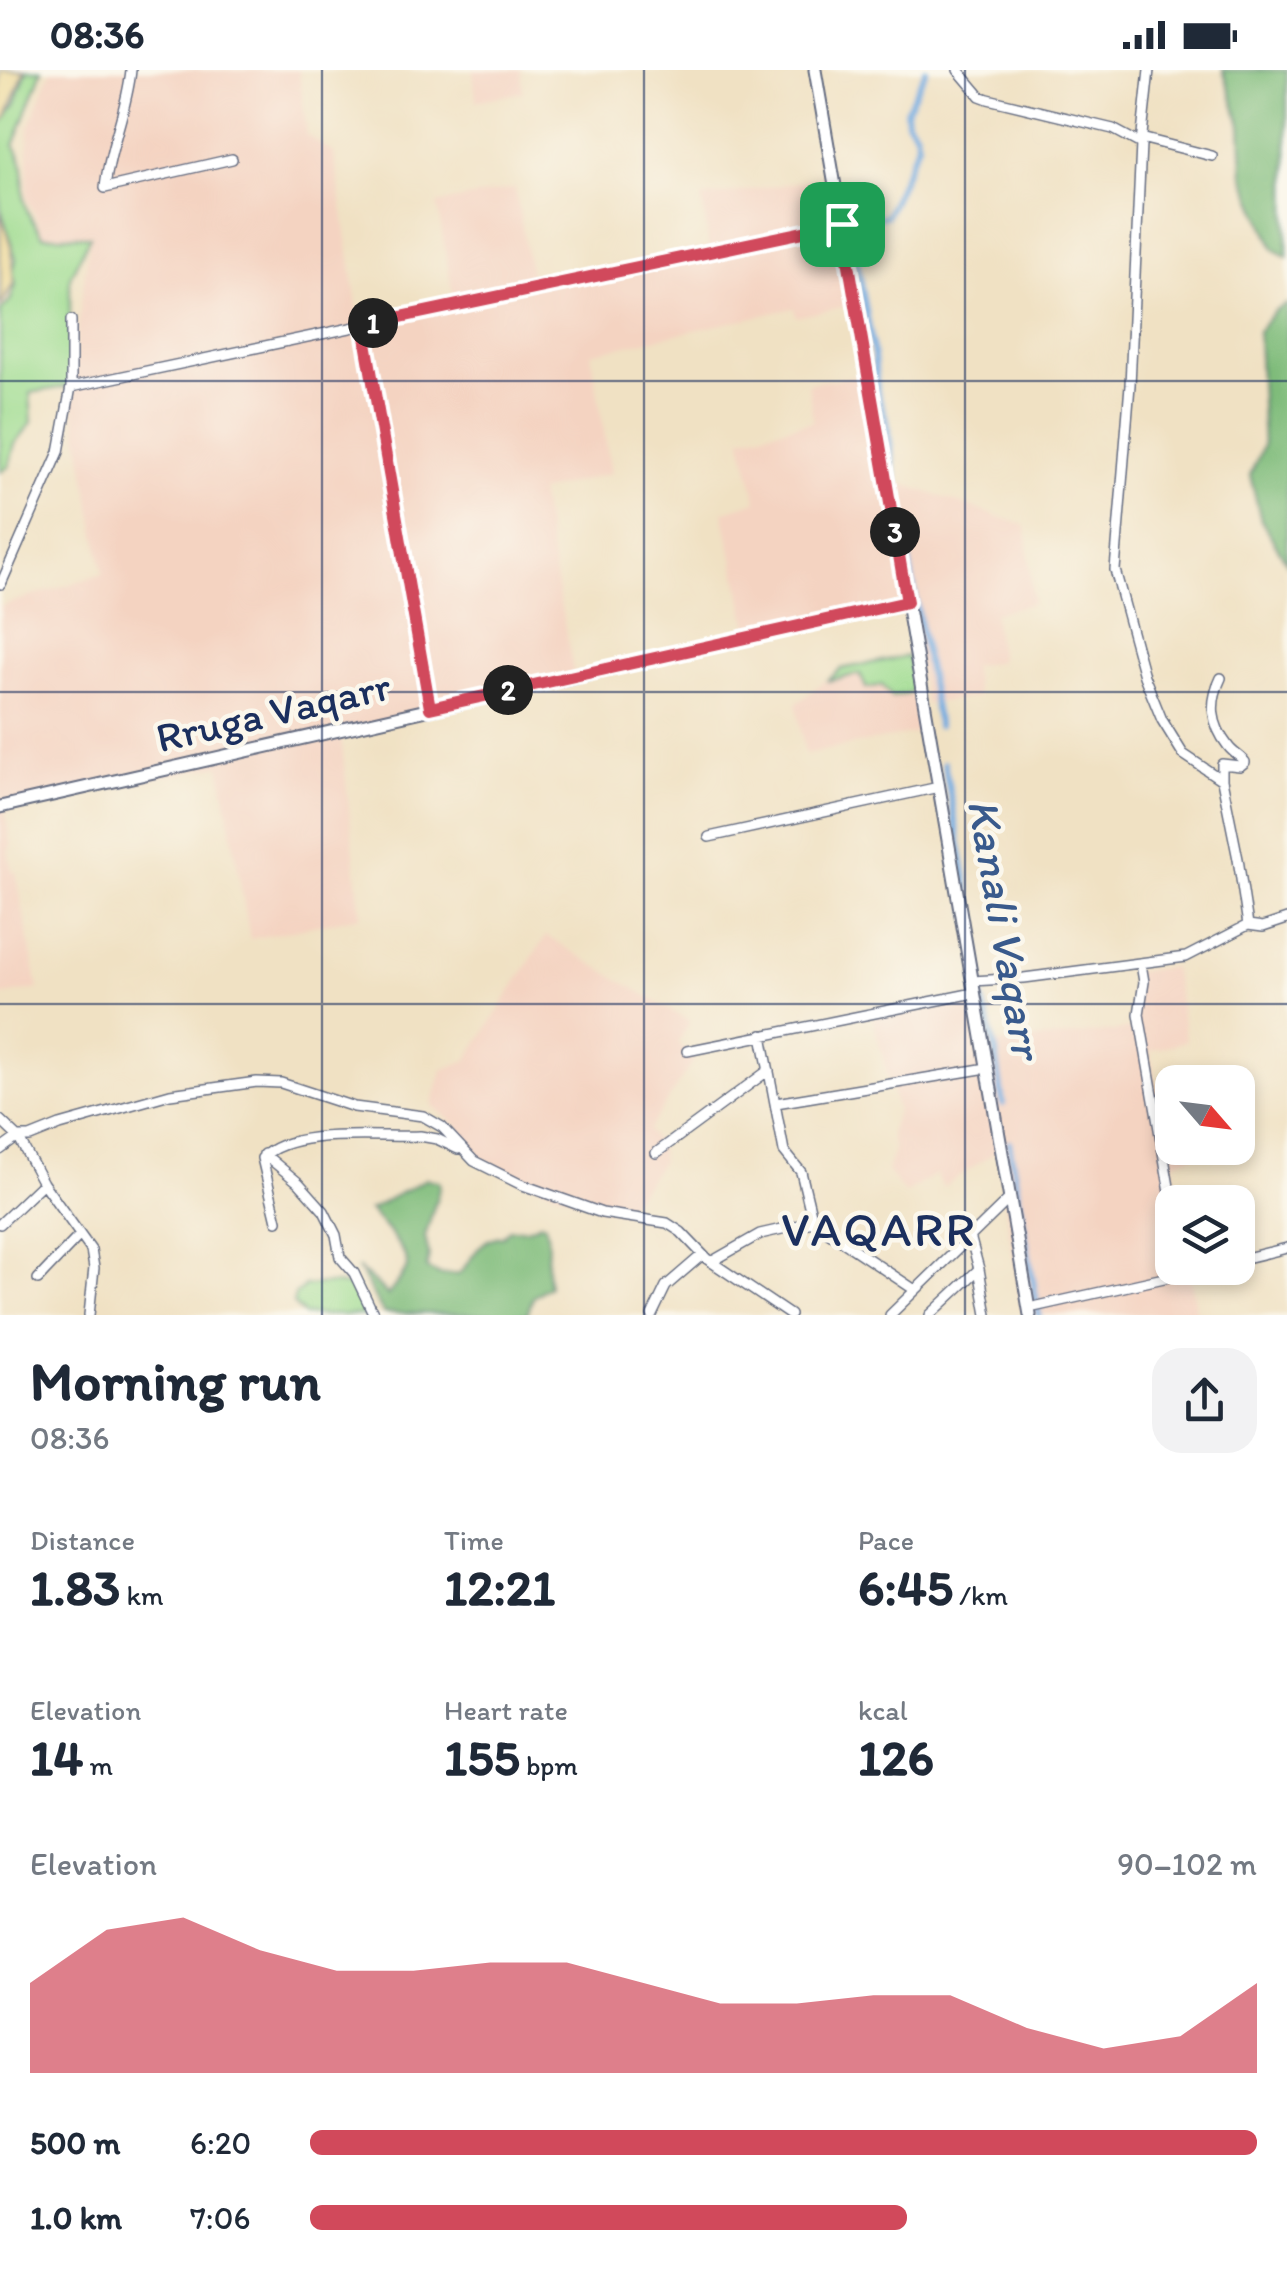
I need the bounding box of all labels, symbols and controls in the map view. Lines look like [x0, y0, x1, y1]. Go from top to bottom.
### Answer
text: 08:36 [50, 12, 144, 58]
pin [800, 182, 885, 267]
icon: arrive [815, 197, 870, 252]
pin: 1 [348, 298, 398, 348]
text: 1 [367, 306, 380, 340]
pin: 3 [870, 507, 920, 557]
text: 3 [887, 515, 903, 549]
street label: Rruga Vaqarr [151, 660, 395, 763]
pin: 2 [483, 665, 533, 715]
text: 2 [501, 673, 515, 707]
water label: Kanali Vaqarr [957, 794, 1056, 1067]
north arrow [1155, 1065, 1255, 1165]
map controls [1155, 1065, 1255, 1285]
button: layers [1155, 1185, 1255, 1285]
district label: VAQARR [781, 1200, 977, 1258]
text: Morning run [30, 1348, 321, 1414]
button: share [1152, 1348, 1257, 1453]
text: 08:36 [30, 1419, 109, 1457]
text: Distance [30, 1523, 135, 1557]
text: Time [444, 1523, 504, 1557]
text: Pace [858, 1523, 914, 1557]
text: 1.83 [30, 1557, 120, 1618]
text: 12:21 [444, 1557, 555, 1618]
text: 6:45 [858, 1557, 953, 1618]
text: km [120, 1578, 163, 1612]
text: /km [953, 1578, 1008, 1612]
text: Elevation [30, 1693, 141, 1727]
text: Heart rate [444, 1693, 568, 1727]
text: kcal [858, 1693, 908, 1727]
text: 14 [30, 1727, 83, 1788]
text: 155 [444, 1727, 520, 1788]
text: 126 [858, 1727, 934, 1788]
text: m [83, 1748, 113, 1782]
text: bpm [520, 1748, 578, 1782]
text: Elevation [30, 1845, 157, 1883]
text: 90–102 m [1117, 1845, 1257, 1883]
text: 500 m [30, 2124, 120, 2162]
text: 6:20 [190, 2124, 251, 2162]
text: 1.0 km [30, 2199, 122, 2237]
text: 7:06 [190, 2199, 250, 2237]

